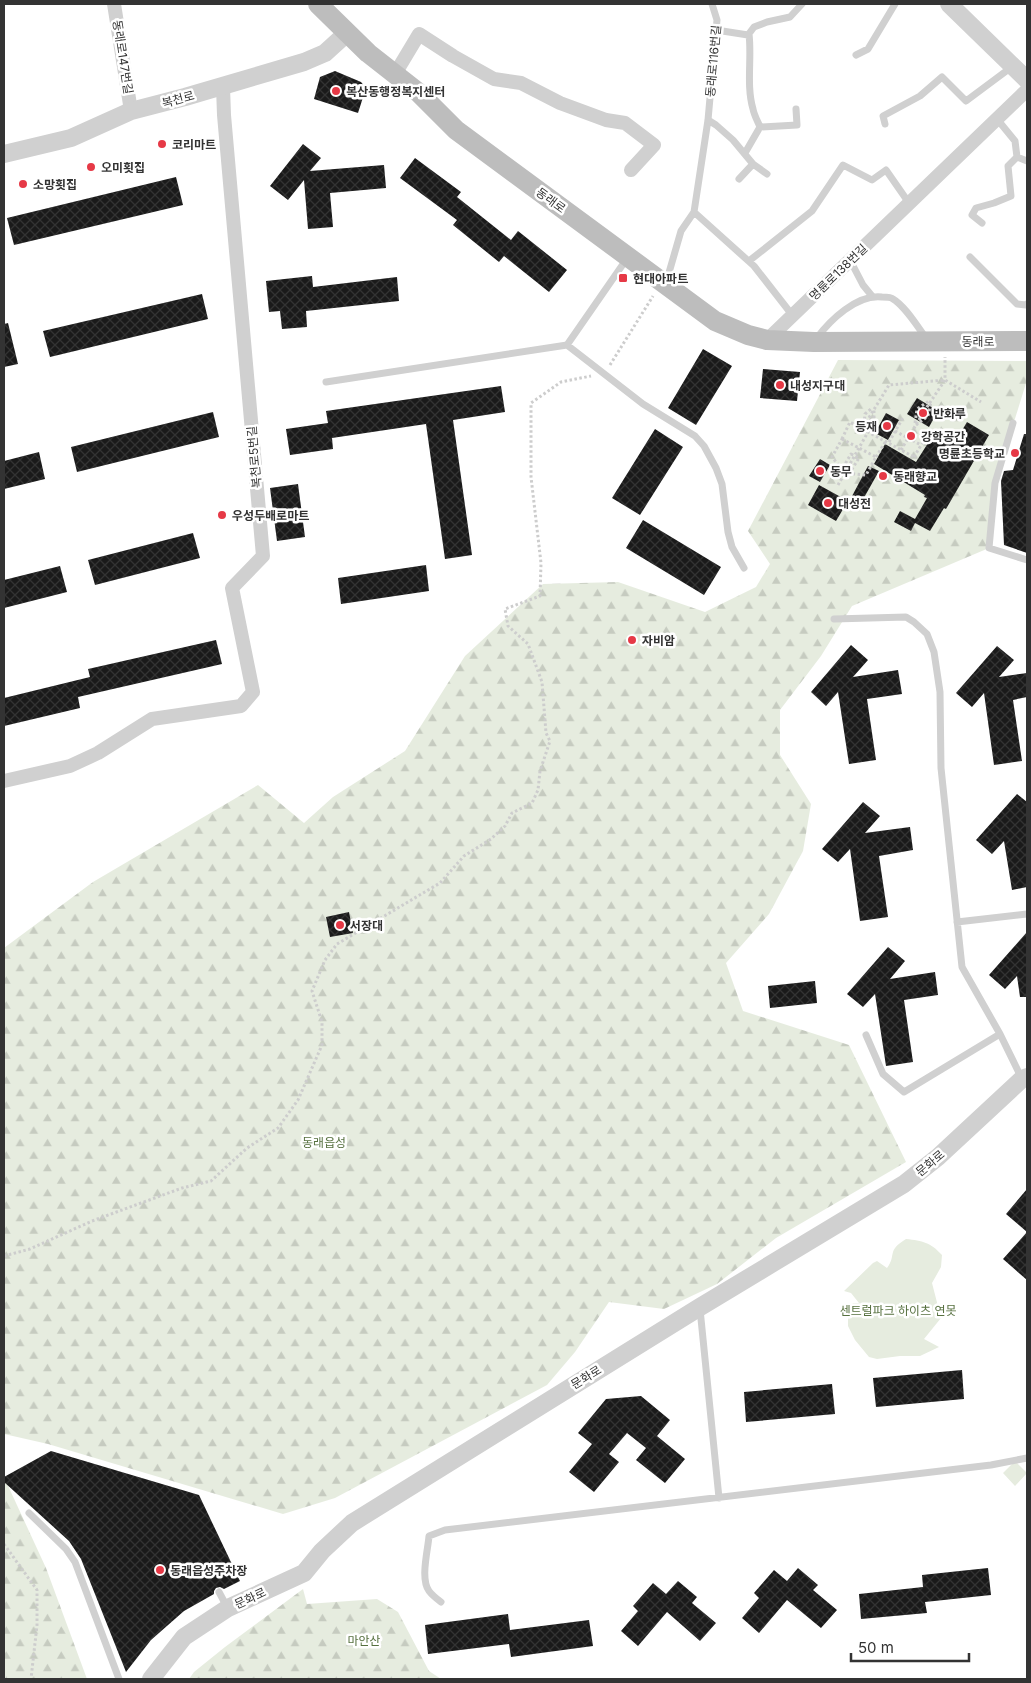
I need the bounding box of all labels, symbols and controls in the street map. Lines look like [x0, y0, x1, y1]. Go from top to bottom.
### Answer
street label: 동래로147번길 [110, 19, 136, 95]
street label: 동래로116번길 [702, 24, 724, 98]
place label: 복산동행정복지센터 [346, 84, 445, 99]
marker: 복산동행정복지센터 [330, 85, 342, 97]
street label: 복천로 [160, 87, 196, 111]
place label: 코리마트 [172, 137, 216, 152]
marker: 코리마트 [156, 138, 168, 150]
place label: 오미횟집 [101, 160, 145, 175]
marker: 오미횟집 [85, 161, 97, 173]
place label: 소망횟집 [33, 177, 77, 192]
marker: 소망횟집 [17, 178, 29, 190]
street label: 동래로 [533, 184, 569, 216]
street label: 명륜로138번길 [806, 241, 870, 303]
place label: 현대아파트 [633, 271, 688, 286]
marker: 현대아파트 [617, 272, 629, 284]
street label: 동래로 [961, 334, 995, 349]
place label: 내성지구대 [790, 378, 845, 393]
marker: 내성지구대 [774, 379, 786, 391]
place label: 반화루 [933, 406, 966, 421]
marker: 반화루 [917, 407, 929, 419]
place label: 등재 [855, 419, 877, 434]
marker: 등재 [881, 420, 893, 432]
street label: 복천로5번길 [244, 425, 264, 489]
place label: 강학공간 [921, 429, 965, 444]
marker: 강학공간 [905, 430, 917, 442]
place label: 명륜초등학교 [939, 446, 1005, 461]
marker: 명륜초등학교 [1009, 447, 1021, 459]
place label: 동무 [830, 464, 852, 479]
marker: 동무 [814, 465, 826, 477]
place label: 동래향교 [893, 469, 937, 484]
marker: 동래향교 [877, 470, 889, 482]
place label: 대성전 [838, 496, 871, 511]
marker: 대성전 [822, 497, 834, 509]
place label: 우성두배로마트 [232, 508, 309, 523]
marker: 우성두배로마트 [216, 509, 228, 521]
place label: 자비암 [642, 633, 675, 648]
marker: 자비암 [626, 634, 638, 646]
place label: 서장대 [350, 918, 383, 933]
marker: 서장대 [334, 919, 346, 931]
park label: 동래읍성 [302, 1135, 346, 1150]
street label: 문화로 [912, 1147, 948, 1179]
park label: 센트럴파크 하이츠 연못 [839, 1303, 957, 1318]
street label: 문화로 [568, 1362, 604, 1392]
place label: 동래읍성주차장 [170, 1563, 247, 1578]
marker: 동래읍성주차장 [154, 1564, 166, 1576]
street label: 문화로 [232, 1584, 268, 1612]
scale bar [851, 1630, 968, 1662]
park label: 마안산 [347, 1633, 381, 1648]
text: 50 m [858, 1638, 894, 1657]

